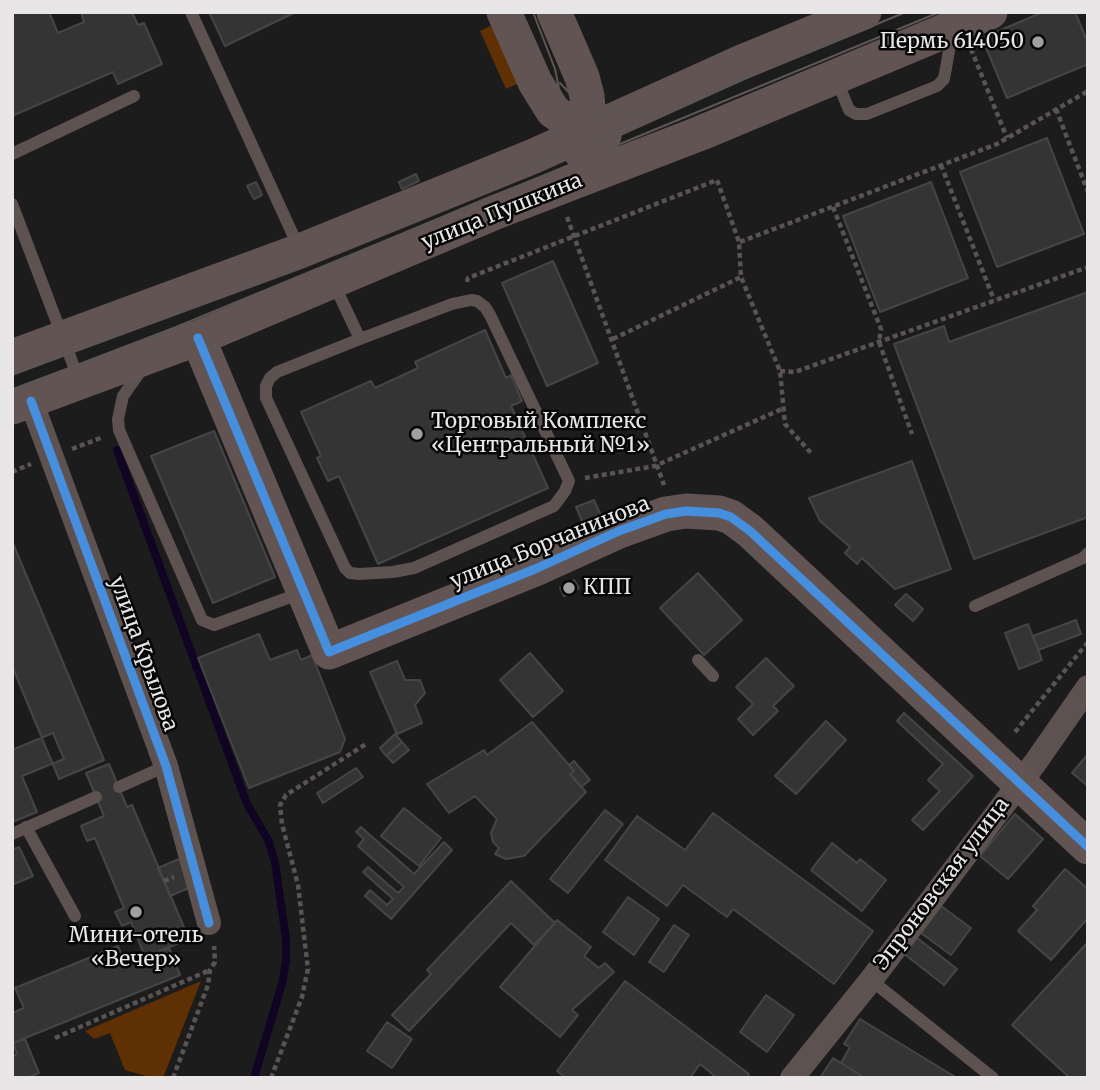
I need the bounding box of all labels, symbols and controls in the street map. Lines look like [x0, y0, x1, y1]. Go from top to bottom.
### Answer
place label: Пермь 614050 [880, 29, 1024, 55]
marker: Пермь 614050 [1030, 34, 1046, 50]
street label: улица Пушкина [418, 168, 586, 256]
place label: Торговый Комплекс «Центральный №1» [431, 409, 650, 459]
marker: Торговый Комплекс «Центральный №1» [409, 426, 425, 442]
street label: улица Борчанинова [447, 491, 653, 595]
street label: улица Крылова [103, 573, 183, 735]
place label: КПП [583, 575, 631, 601]
marker: КПП [561, 580, 577, 596]
street label: Эпроновская улица [869, 793, 1015, 975]
marker: Мини-отель «Вечер» [128, 904, 144, 920]
place label: Мини-отель «Вечер» [69, 923, 203, 973]

